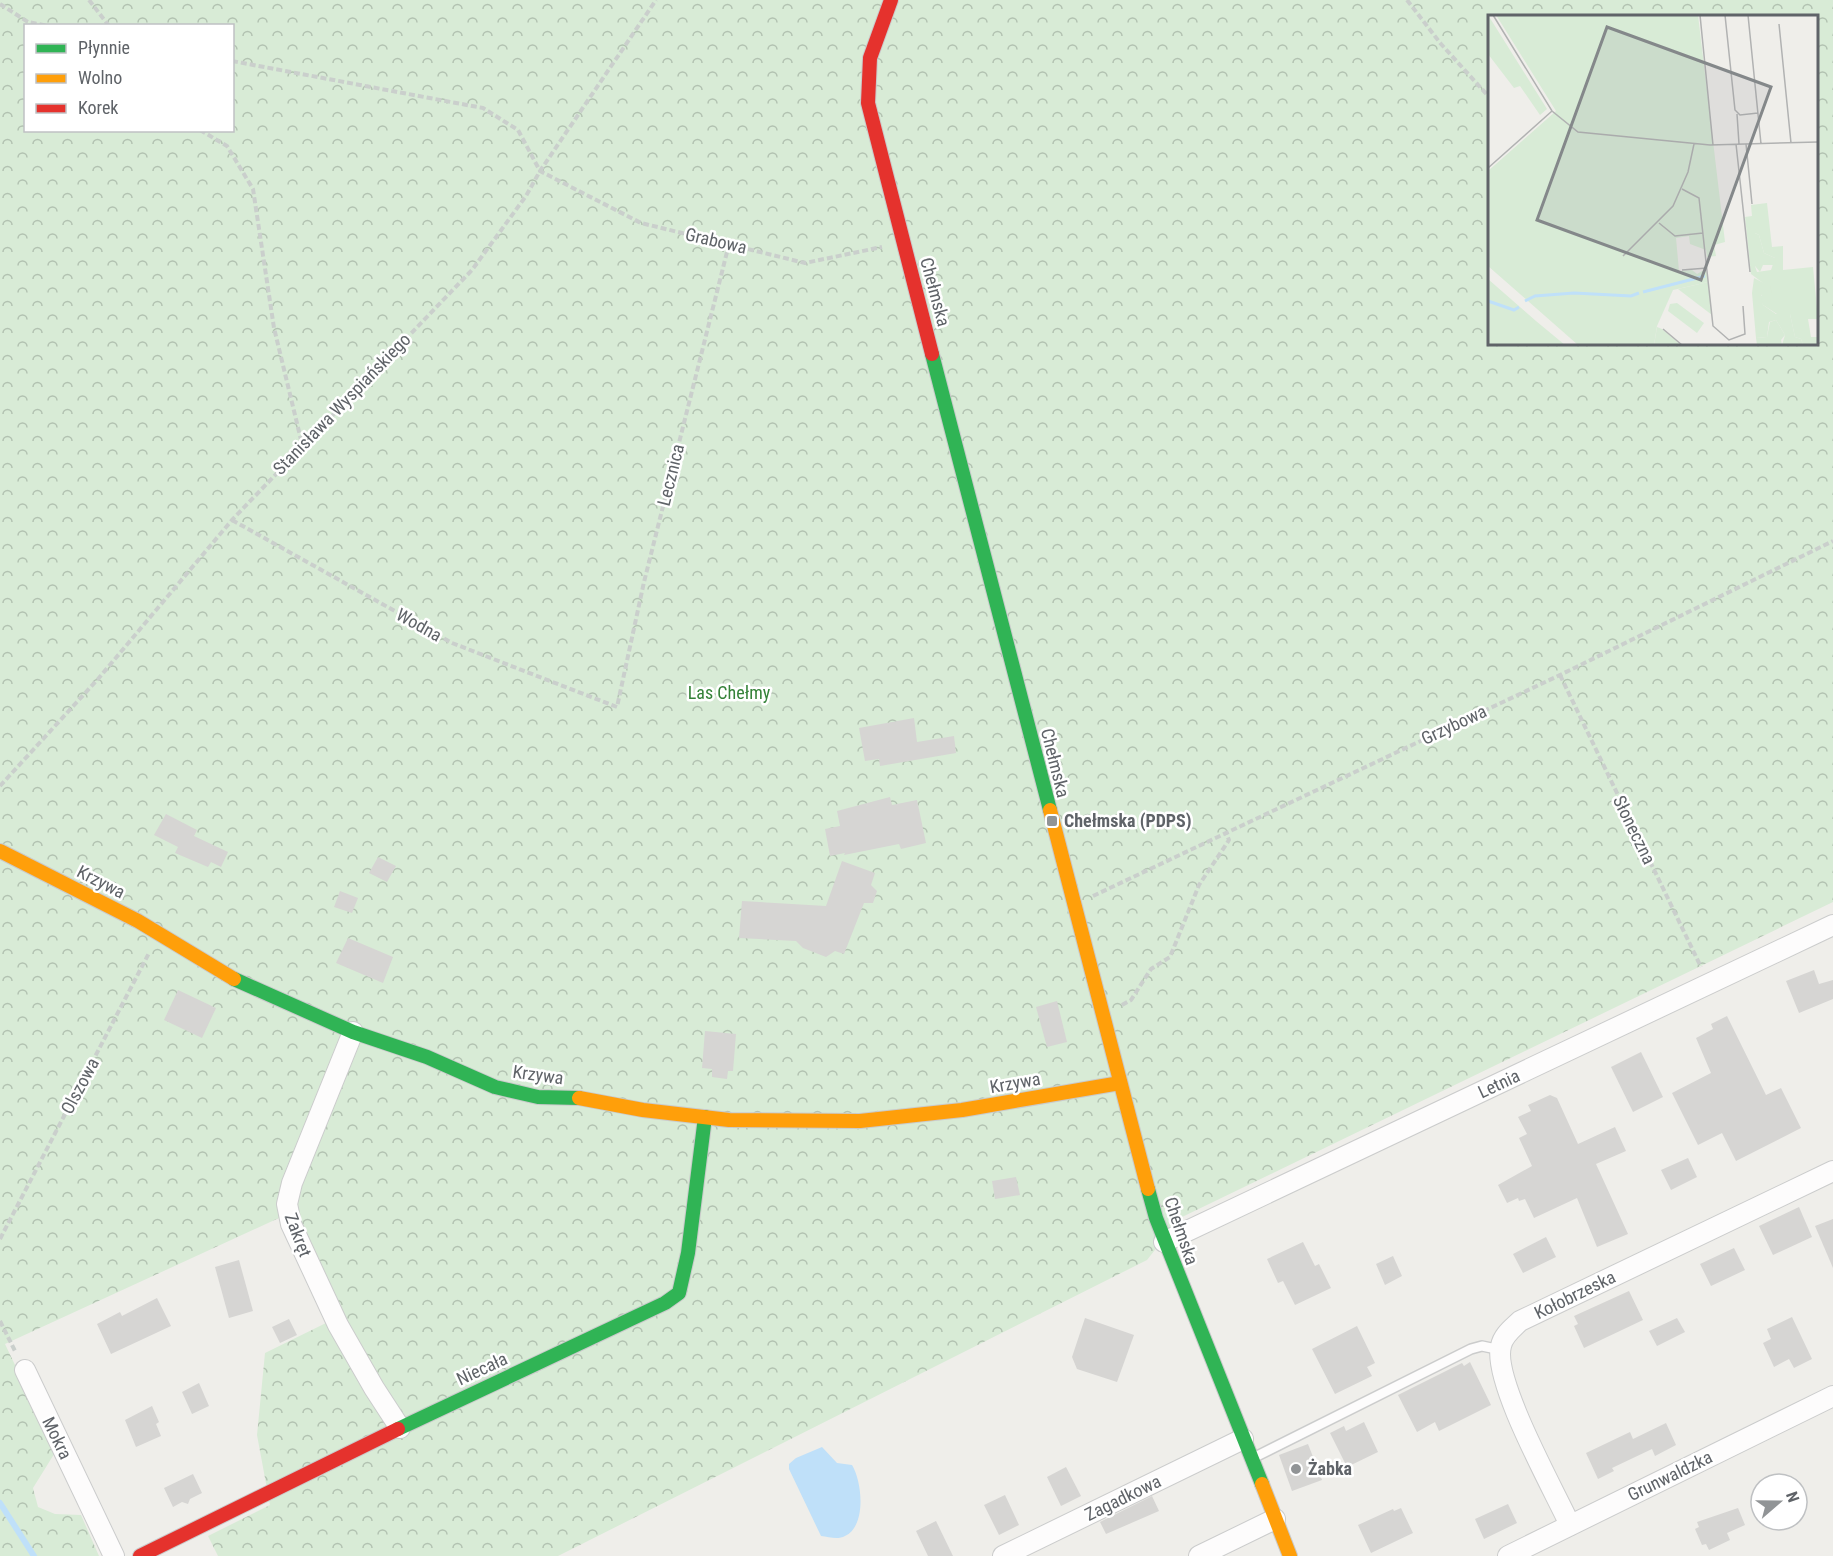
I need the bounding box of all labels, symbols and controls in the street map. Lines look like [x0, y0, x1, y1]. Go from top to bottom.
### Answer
inset map [1488, 15, 1818, 345]
legend [24, 24, 234, 132]
text: Płynnie [78, 37, 130, 58]
text: Wolno [78, 67, 122, 88]
text: Korek [78, 97, 118, 118]
street label: Grabowa [683, 223, 749, 258]
street label: Chełmska [916, 255, 955, 329]
street label: Stanisława Wyspiańskiego [269, 329, 415, 479]
street label: Lecznica [653, 442, 688, 508]
street label: Wodna [393, 604, 446, 646]
park label: Las Chełmy [688, 682, 771, 703]
street label: Grzybowa [1418, 700, 1490, 749]
street label: Chełmska [1037, 726, 1074, 800]
street label: Słoneczna [1609, 792, 1660, 867]
place label: Chełmska (PDPS) [1064, 810, 1192, 832]
marker: Chełmska (PDPS) [1045, 814, 1059, 828]
street label: Krzywa [74, 861, 129, 902]
street label: Olszowa [56, 1054, 103, 1117]
street label: Krzywa [511, 1061, 565, 1088]
street label: Letnia [1475, 1065, 1523, 1102]
street label: Krzywa [988, 1068, 1042, 1097]
street label: Chełmska [1160, 1194, 1203, 1268]
street label: Zakręt [281, 1210, 316, 1260]
street label: Kołobrzeska [1531, 1266, 1619, 1323]
street label: Niecała [453, 1348, 511, 1389]
street label: Mokra [38, 1413, 77, 1462]
street label: Grunwaldzka [1624, 1446, 1716, 1505]
place label: Żabka [1308, 1458, 1352, 1479]
marker: Żabka [1289, 1462, 1303, 1476]
street label: Zagadkowa [1081, 1470, 1164, 1525]
north arrow [1749, 1472, 1809, 1532]
text: N [1782, 1489, 1803, 1505]

